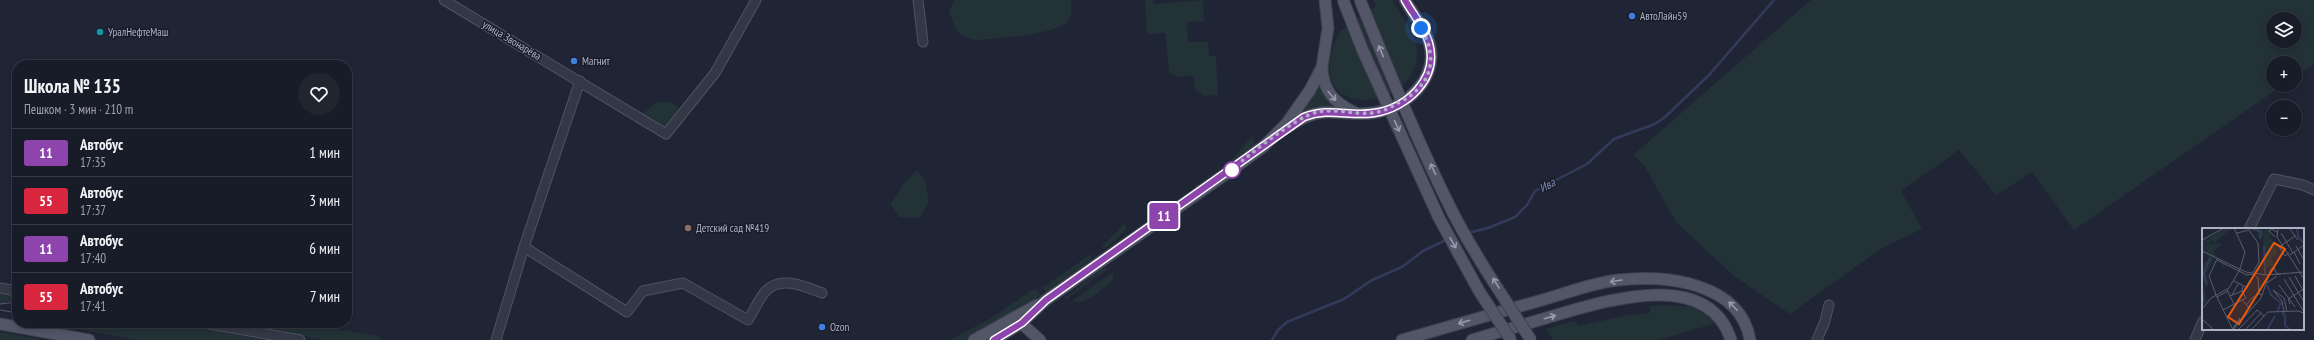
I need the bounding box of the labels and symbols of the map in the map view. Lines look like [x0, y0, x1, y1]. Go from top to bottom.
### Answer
place label: АвтоЛайн59 [1640, 9, 1687, 23]
marker: АвтоЛайн59 [1627, 11, 1637, 21]
street label: улица Звонарёва [480, 17, 544, 63]
your location [1411, 18, 1431, 38]
place label: УралНефтеМаш [108, 25, 168, 39]
marker: УралНефтеМаш [95, 27, 105, 37]
one-way arrow [1376, 45, 1384, 57]
place label: Магнит [582, 54, 610, 68]
marker: Магнит [569, 56, 579, 66]
one-way arrow [1327, 90, 1336, 101]
one-way arrow [1394, 119, 1401, 131]
unlabelled marker [1223, 161, 1241, 179]
one-way arrow [1429, 164, 1436, 176]
water label: Ива [1536, 174, 1559, 195]
line badge: 11 [1146, 203, 1182, 229]
place label: Детский сад №419 [696, 221, 769, 235]
marker: Детский сад №419 [683, 223, 693, 233]
inset map [2202, 228, 2304, 330]
one-way arrow [1449, 237, 1457, 249]
one-way arrow [1610, 277, 1623, 285]
one-way arrow [1491, 278, 1500, 289]
one-way arrow [1728, 301, 1738, 311]
one-way arrow [1543, 313, 1556, 320]
one-way arrow [1457, 319, 1470, 326]
place label: Ozon [830, 320, 849, 334]
marker: Ozon [817, 322, 827, 332]

